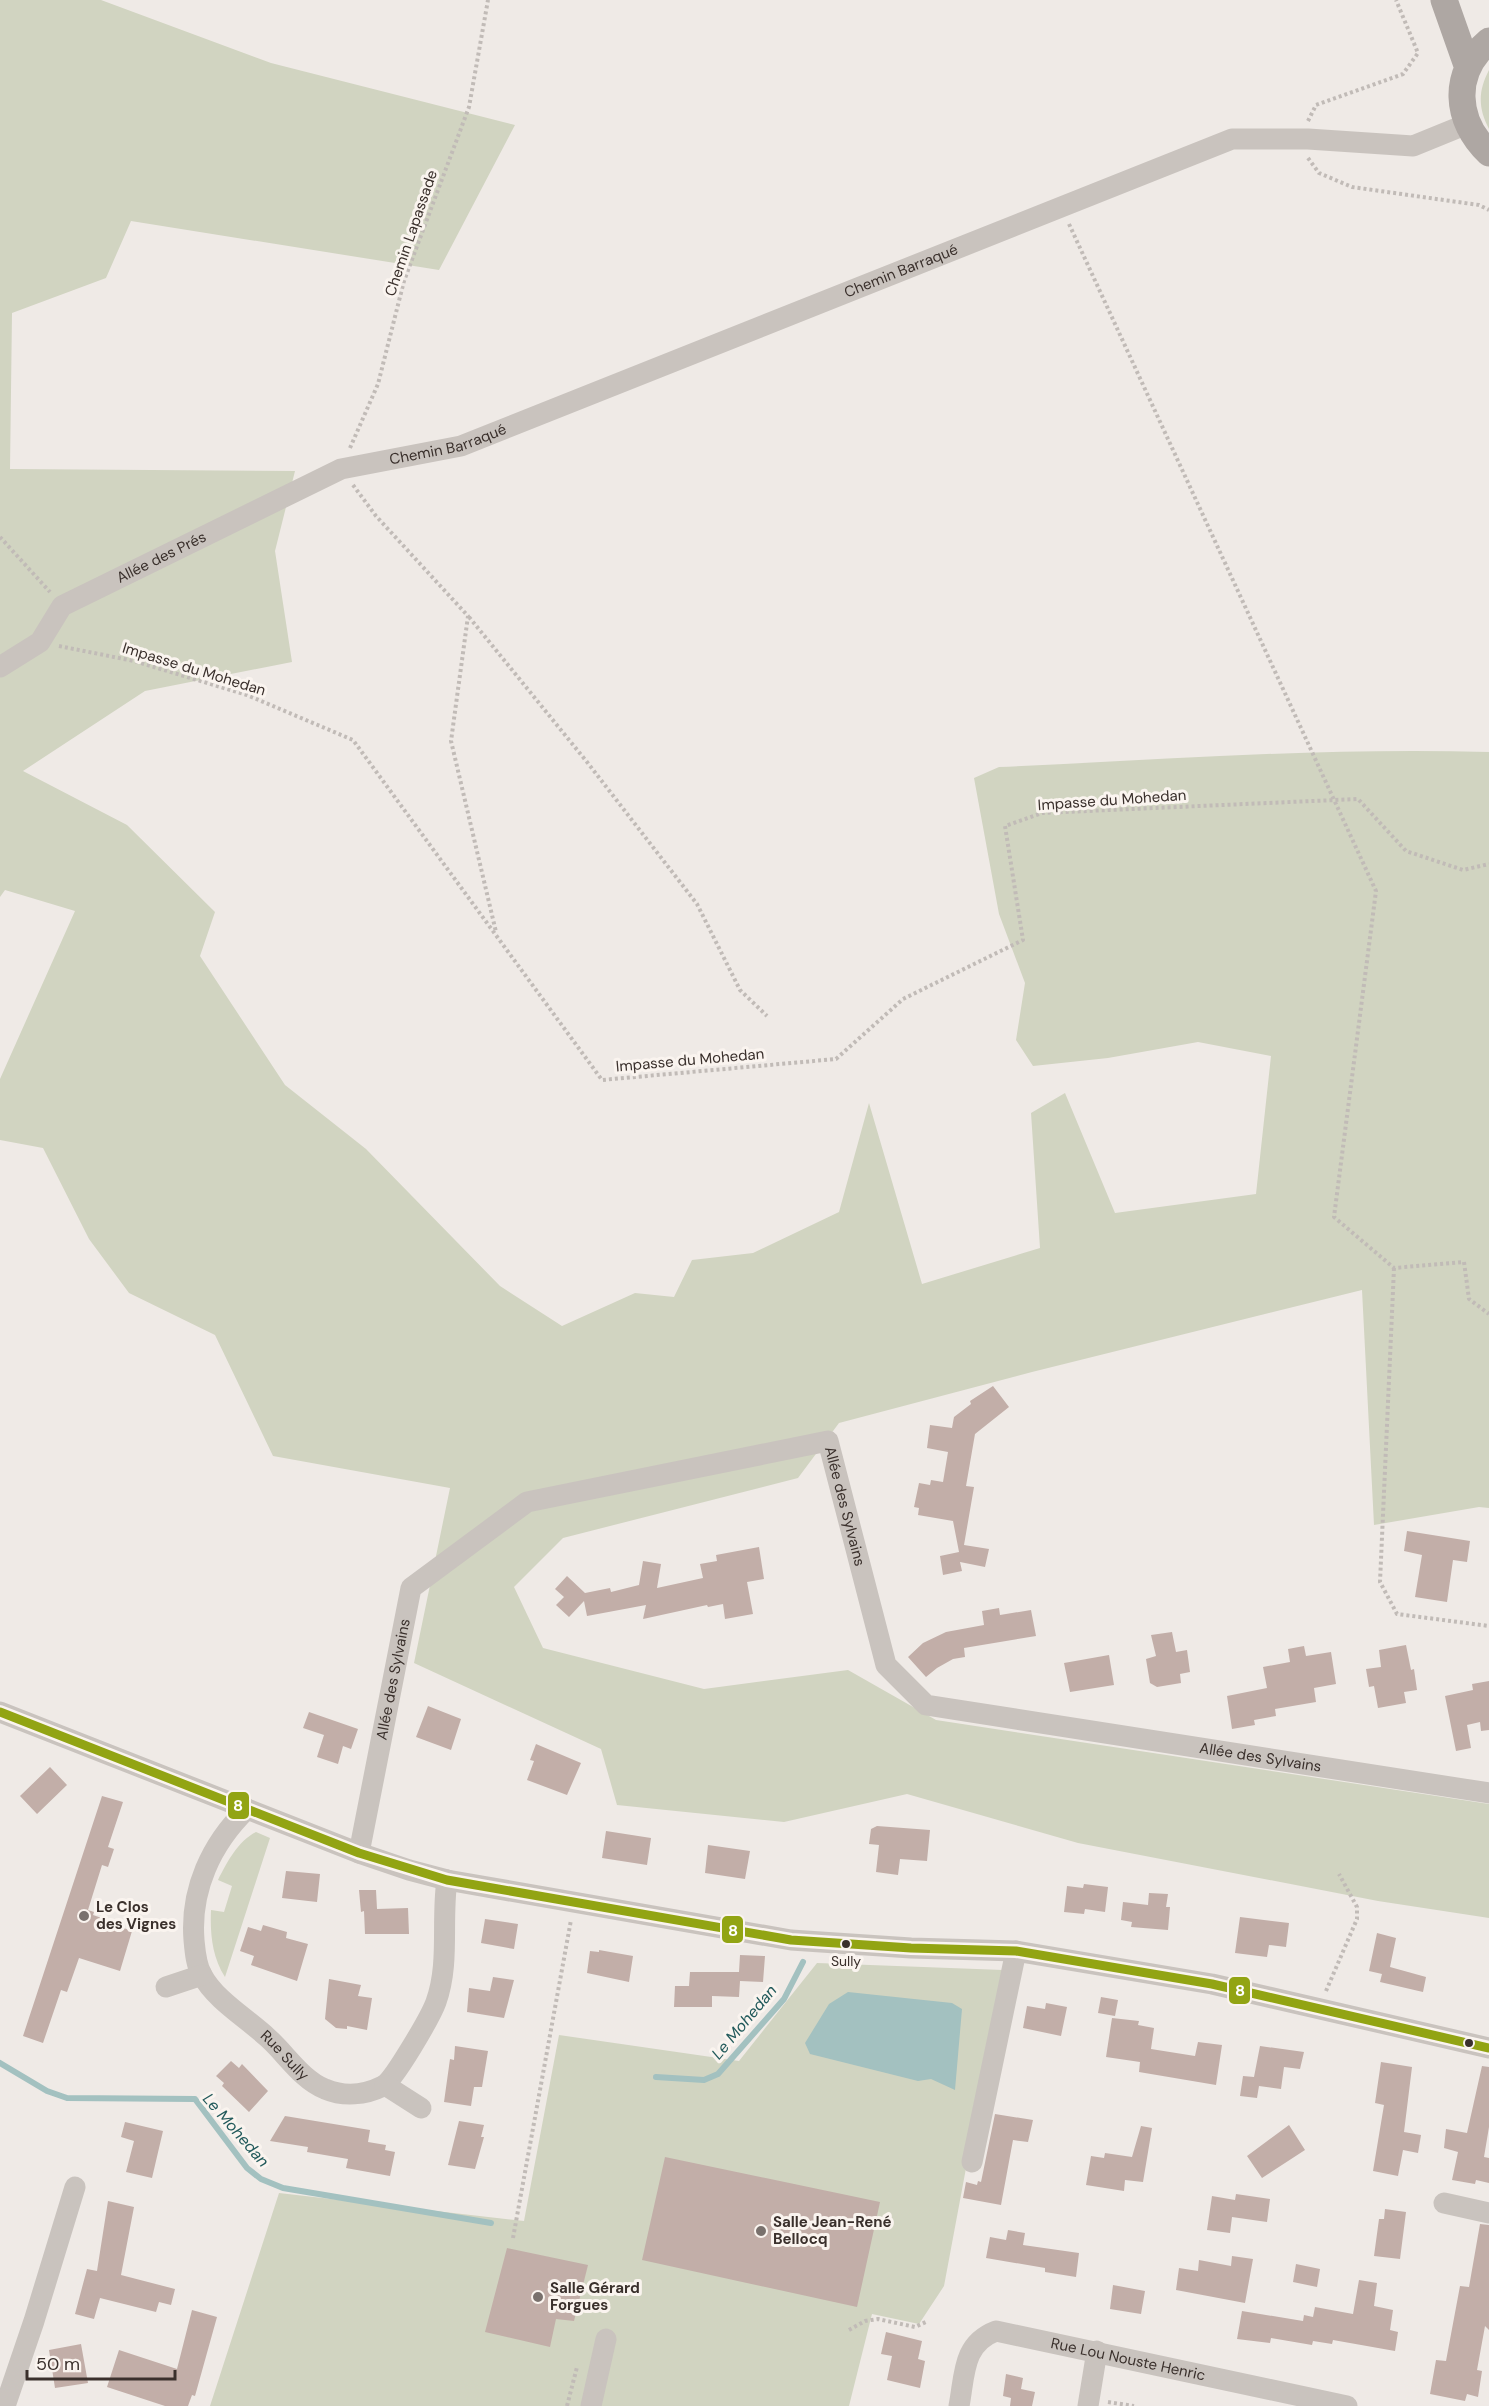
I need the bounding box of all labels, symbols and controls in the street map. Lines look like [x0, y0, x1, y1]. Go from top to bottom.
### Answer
street label: Chemin Lapassade [380, 167, 442, 299]
street label: Chemin Barraqué [841, 239, 961, 302]
street label: Chemin Barraqué [388, 419, 509, 470]
street label: Allée des Prés [113, 527, 209, 588]
street label: Impasse du Mohedan [120, 638, 268, 700]
street label: Impasse du Mohedan [1037, 785, 1187, 815]
street label: Impasse du Mohedan [615, 1044, 765, 1076]
street label: Allée des Sylvains [820, 1444, 870, 1568]
street label: Allée des Sylvains [371, 1617, 415, 1742]
street label: Allée des Sylvains [1198, 1738, 1323, 1777]
line badge: 8 [227, 1791, 250, 1820]
text: 8 [233, 1795, 243, 1816]
place label: Le Clos des Vignes [96, 1897, 176, 1934]
marker: Le Clos des Vignes [77, 1909, 91, 1923]
line badge: 8 [721, 1915, 744, 1944]
text: 8 [728, 1920, 738, 1941]
marker: Sully [840, 1938, 852, 1950]
place label: Sully [831, 1952, 861, 1970]
line badge: 8 [1228, 1976, 1251, 2005]
water label: Le Mohedan [707, 1980, 781, 2064]
text: 8 [1235, 1980, 1245, 2001]
street label: Rue Sully [256, 2026, 314, 2086]
unlabelled marker [1463, 2037, 1475, 2049]
water label: Le Mohedan [198, 2089, 274, 2171]
place label: Salle Jean-René Bellocq [773, 2212, 892, 2249]
marker: Salle Jean-René Bellocq [754, 2224, 768, 2238]
place label: Salle Gérard Forgues [550, 2278, 640, 2315]
marker: Salle Gérard Forgues [531, 2290, 545, 2304]
street label: Rue Lou Nouste Henric [1049, 2333, 1207, 2385]
scale bar [27, 2343, 176, 2381]
text: 50 m [36, 2352, 80, 2376]

